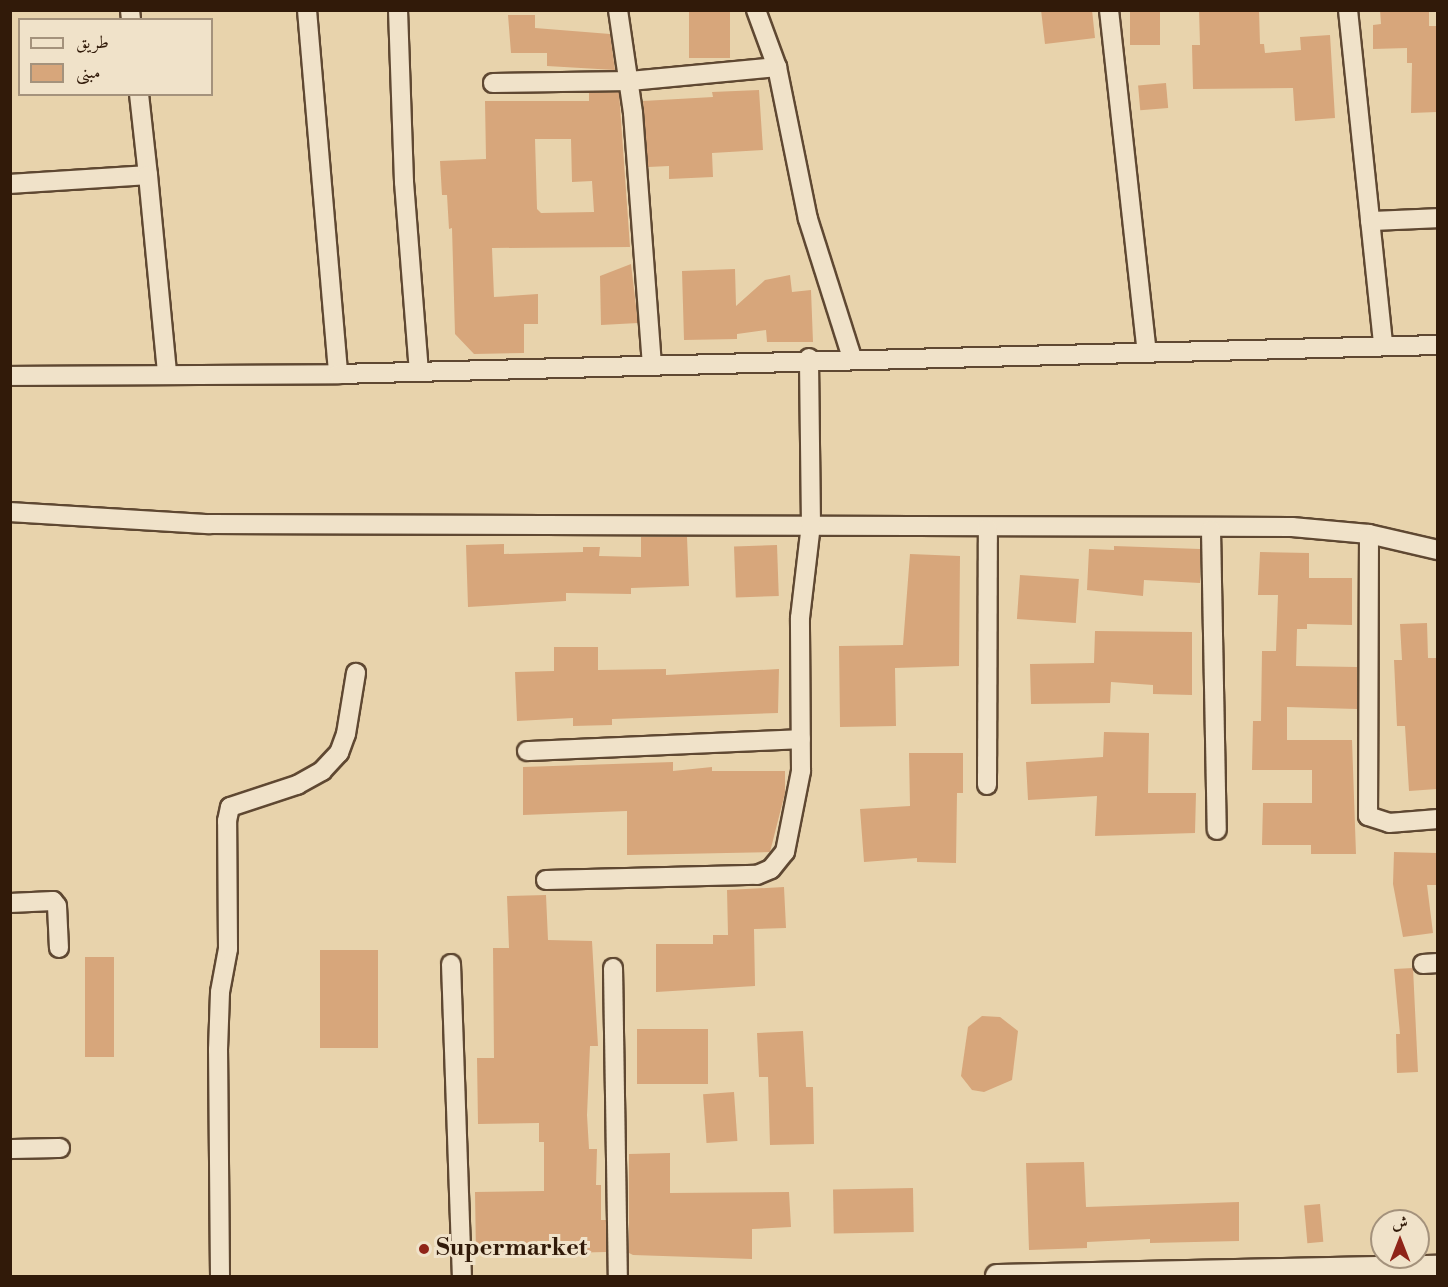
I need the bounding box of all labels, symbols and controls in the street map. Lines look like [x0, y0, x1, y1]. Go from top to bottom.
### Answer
legend [18, 18, 213, 96]
text: طريق [76, 31, 109, 54]
text: مبنى [76, 61, 101, 84]
north arrow [1370, 1209, 1430, 1269]
text: ش [1392, 1213, 1408, 1233]
place label: Supermarket [436, 1235, 587, 1263]
marker: Supermarket [417, 1242, 431, 1256]

